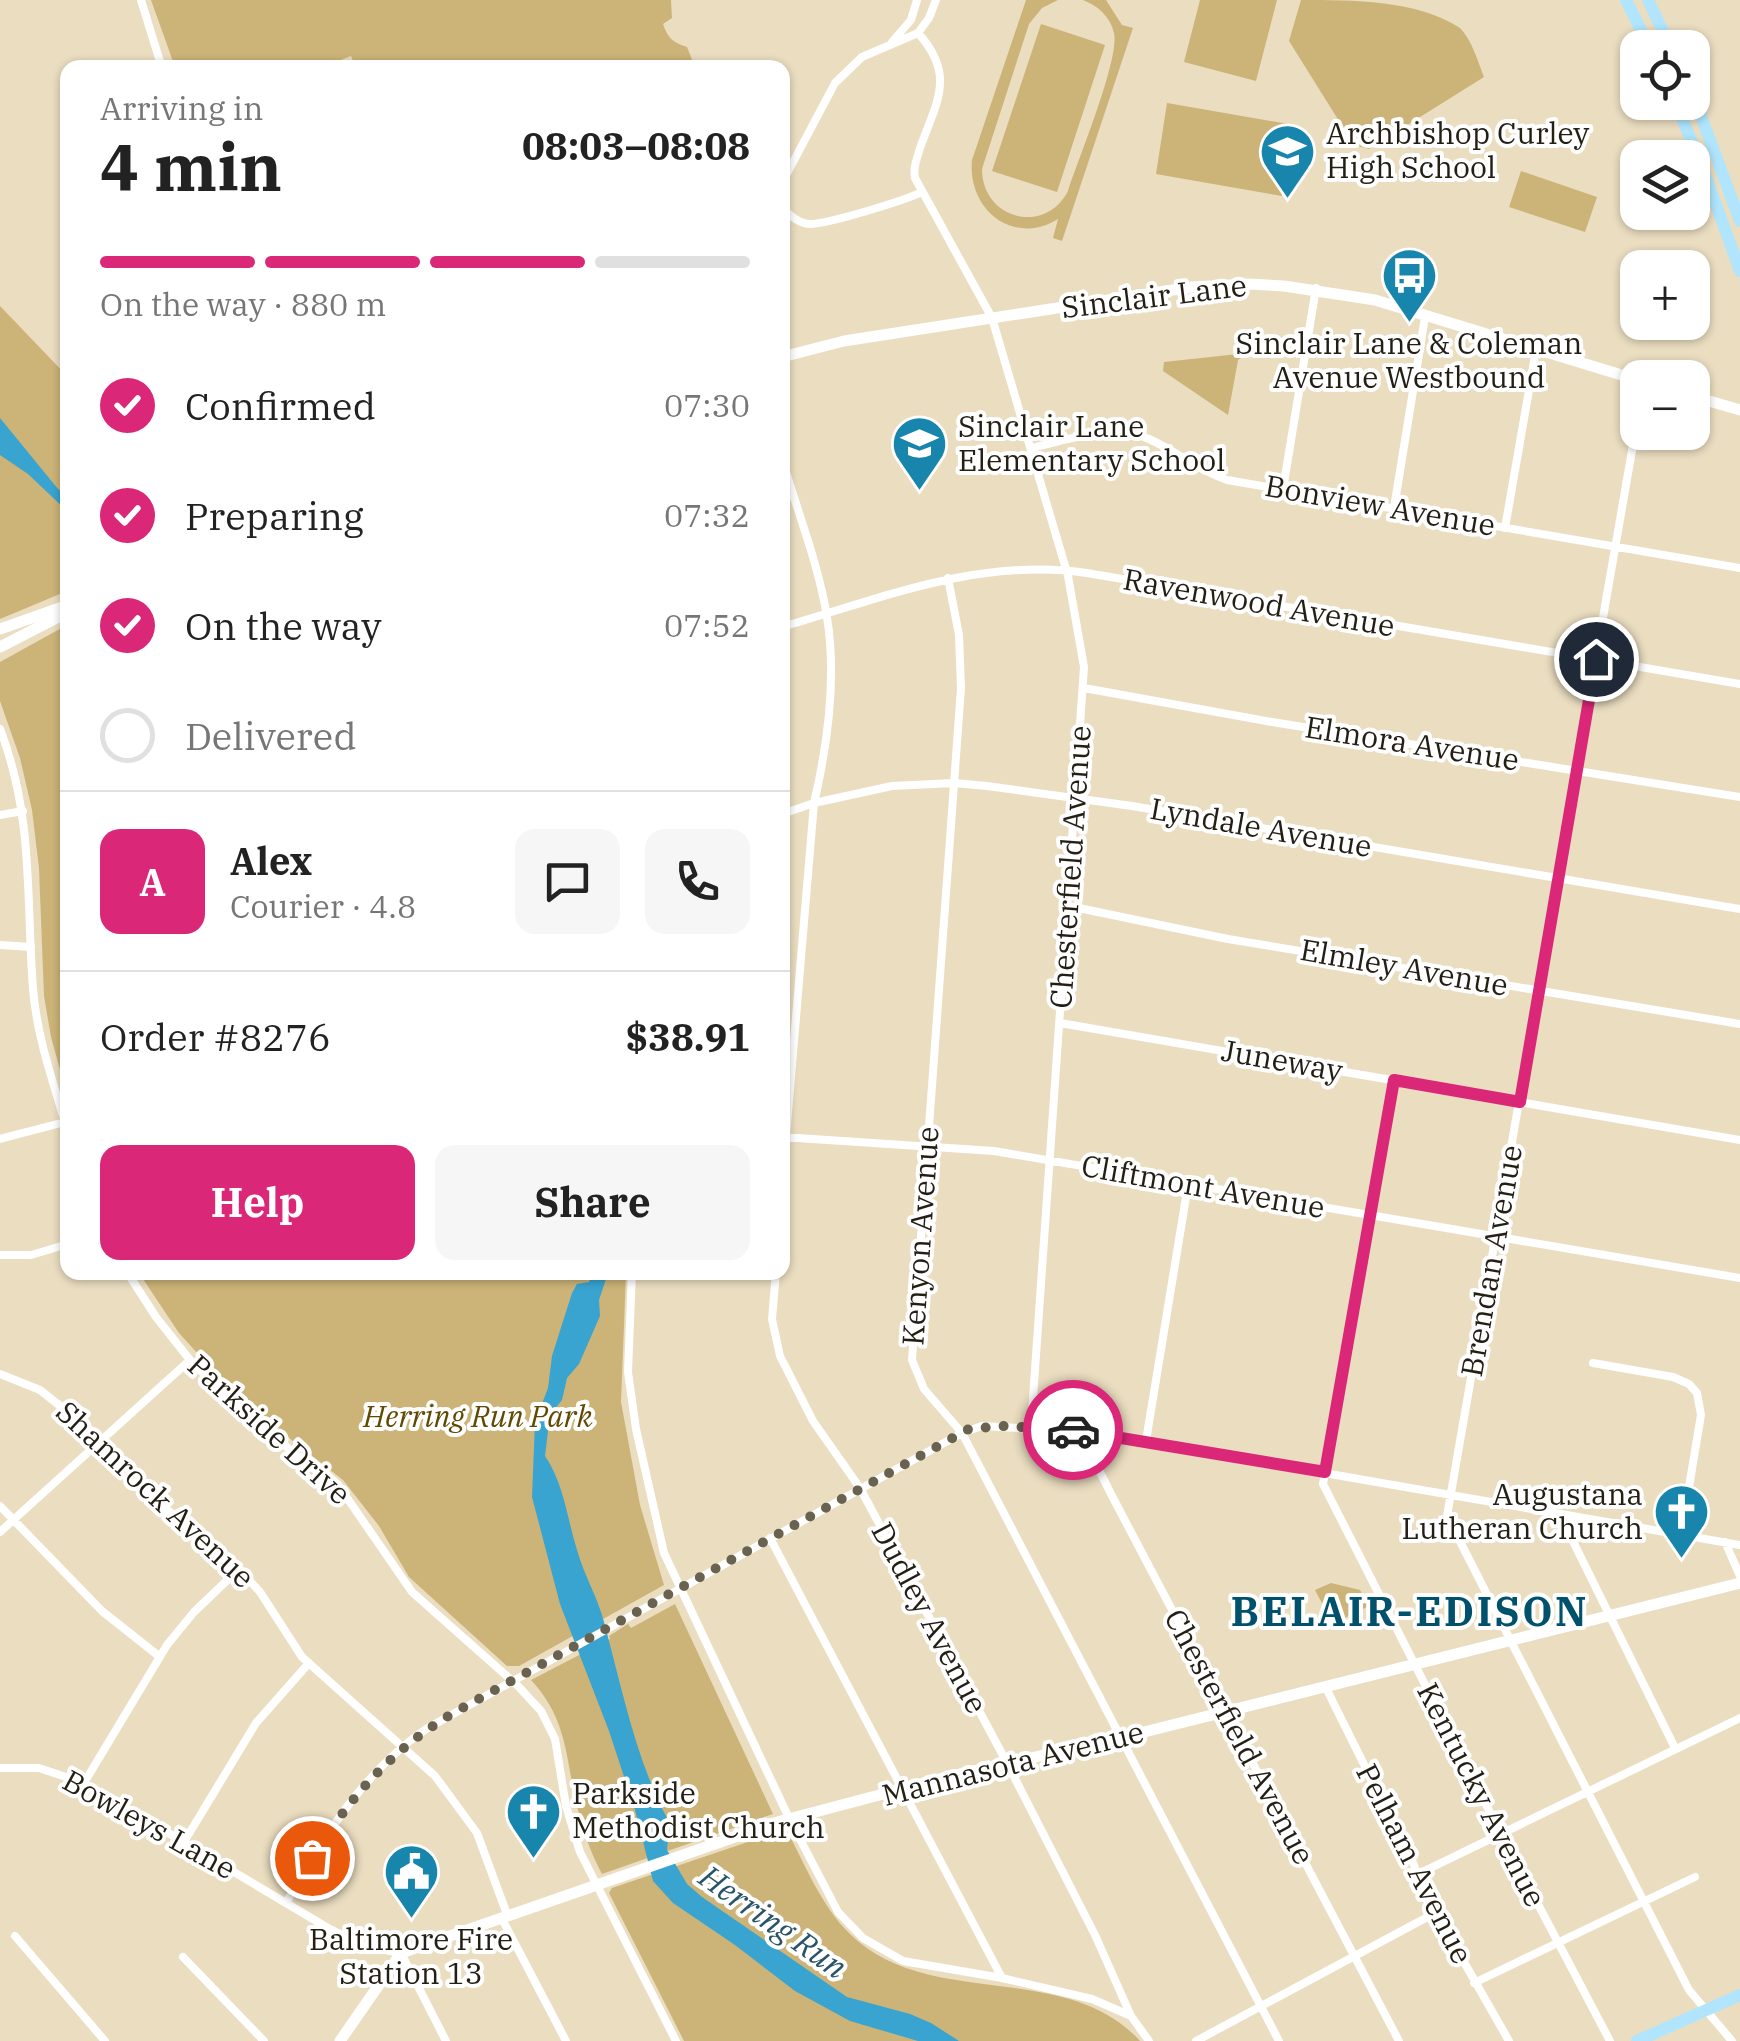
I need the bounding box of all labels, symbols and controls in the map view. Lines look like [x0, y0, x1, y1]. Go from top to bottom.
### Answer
map controls [1620, 30, 1710, 450]
button: locate [1620, 30, 1710, 120]
text: Arriving in [100, 87, 263, 129]
place label: Archbishop Curley High School [1326, 113, 1589, 186]
text: 08:03–08:08 [522, 121, 750, 170]
school or university icon: Archbishop Curley High School [1257, 121, 1317, 200]
text: 4 min [100, 124, 282, 209]
button: layers [1620, 140, 1710, 230]
bus stop icon: Sinclair Lane & Coleman Avenue Westbound [1379, 246, 1439, 325]
button: + [1620, 250, 1710, 340]
street label: Sinclair Lane [1059, 265, 1249, 326]
text: On the way · 880 m [100, 283, 386, 325]
place label: Sinclair Lane & Coleman Avenue Westbound [1236, 323, 1582, 396]
button: − [1620, 360, 1710, 450]
icon: check [100, 378, 155, 433]
text: Confirmed [185, 381, 376, 430]
text: 07:30 [664, 384, 750, 426]
place label: Sinclair Lane Elementary School [958, 406, 1225, 479]
school or university icon: Sinclair Lane Elementary School [889, 414, 949, 493]
street label: Bonview Avenue [1262, 465, 1498, 544]
icon: check [100, 488, 155, 543]
text: Preparing [185, 491, 364, 540]
text: 07:32 [664, 494, 750, 536]
street label: Ravenwood Avenue [1120, 558, 1398, 645]
icon: check [100, 598, 155, 653]
text: On the way [185, 601, 382, 650]
text: 07:52 [664, 604, 750, 646]
pin [1554, 617, 1639, 702]
icon: home [1569, 632, 1624, 687]
street label: Elmora Avenue [1303, 706, 1522, 779]
text: Delivered [185, 711, 357, 760]
street label: Chesterfield Avenue [1040, 724, 1099, 1010]
street label: Lyndale Avenue [1147, 788, 1375, 865]
button: chat [515, 829, 620, 934]
button: phone [645, 829, 750, 934]
text: Alex [230, 836, 312, 885]
text: A [139, 857, 166, 906]
text: Courier · 4.8 [230, 885, 416, 927]
street label: Elmley Avenue [1297, 929, 1511, 1004]
text: Order #8276 [100, 1012, 331, 1061]
text: $38.91 [625, 1012, 750, 1061]
street label: Juneway [1219, 1030, 1346, 1089]
street label: Kenyon Avenue [892, 1125, 947, 1347]
street label: Brendan Avenue [1451, 1142, 1530, 1380]
button: Help [100, 1145, 415, 1260]
button: Share [435, 1145, 750, 1260]
street label: Cliftmont Avenue [1079, 1145, 1328, 1226]
street label: Parkside Drive [180, 1345, 360, 1512]
courier [1023, 1380, 1123, 1480]
street label: Shamrock Avenue [49, 1392, 263, 1596]
park label: Herring Run Park [362, 1396, 593, 1435]
icon: car [1046, 1403, 1101, 1458]
place label: Augustana Lutheran Church [1401, 1474, 1643, 1547]
church icon: Augustana Lutheran Church [1652, 1482, 1712, 1561]
street label: Dudley Avenue [863, 1515, 997, 1720]
district label: BELAIR-EDISON [1231, 1585, 1589, 1637]
street label: Chesterfield Avenue [1156, 1602, 1324, 1871]
street label: Kentucky Avenue [1409, 1676, 1556, 1913]
street label: Mannasota Avenue [878, 1711, 1147, 1814]
street label: Pelham Avenue [1348, 1757, 1483, 1970]
street label: Bowleys Lane [56, 1760, 243, 1887]
place label: Parkside Methodist Church [572, 1773, 825, 1846]
church icon: Parkside Methodist Church [503, 1781, 563, 1860]
pin [270, 1816, 355, 1901]
icon: bag [285, 1831, 340, 1886]
public building icon: Baltimore Fire Station 13 [381, 1842, 441, 1921]
water label: Herring Run [691, 1854, 856, 1987]
place label: Baltimore Fire Station 13 [309, 1919, 513, 1992]

